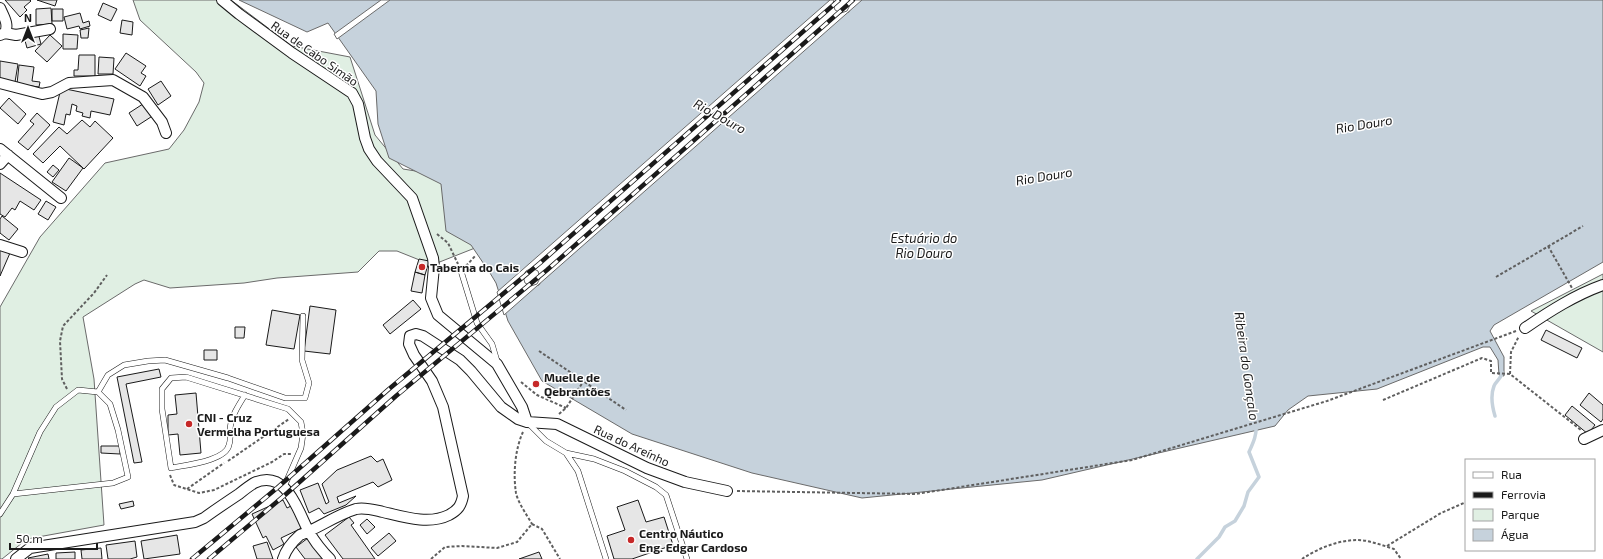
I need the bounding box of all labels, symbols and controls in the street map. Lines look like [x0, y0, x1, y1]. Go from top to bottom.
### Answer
north arrow [8, 8, 48, 48]
text: N [24, 11, 32, 24]
street label: Rua de Cabo Simão [269, 18, 361, 88]
water label: Rio Douro [691, 95, 749, 137]
water label: Rio Douro [1335, 112, 1393, 136]
water label: Rio Douro [1015, 164, 1073, 188]
water label: Estuário do Rio Douro [891, 230, 957, 261]
place label: Taberna do Cais [430, 260, 519, 274]
marker: Taberna do Cais [417, 262, 427, 272]
water label: Ribeira do Gonçalo [1230, 311, 1263, 422]
place label: Muelle de Qebrantões [544, 370, 610, 399]
marker: Muelle de Qebrantões [531, 379, 541, 389]
place label: CNI - Cruz Vermelha Portuguesa [197, 410, 320, 438]
marker: CNI - Cruz Vermelha Portuguesa [184, 419, 194, 429]
street label: Rua do Areínho [592, 421, 672, 469]
legend [1465, 459, 1595, 551]
text: Rua [1501, 467, 1522, 481]
text: Ferrovia [1501, 487, 1546, 501]
text: Parque [1501, 507, 1539, 521]
scale bar [10, 525, 97, 551]
place label: Centro Náutico Eng. Edgar Cardoso [639, 526, 748, 554]
text: Água [1501, 527, 1529, 541]
text: 50 m [16, 531, 43, 545]
marker: Centro Náutico Eng. Edgar Cardoso [626, 535, 636, 545]

